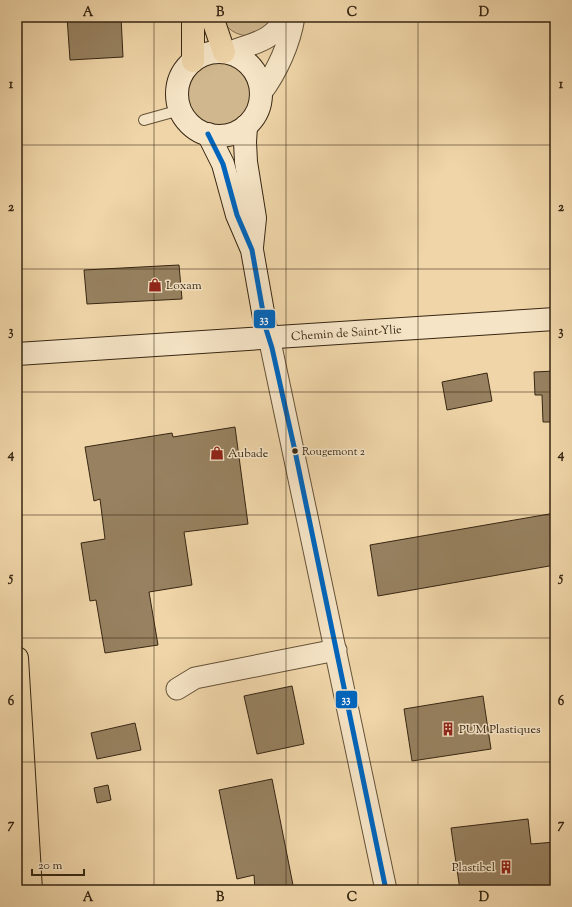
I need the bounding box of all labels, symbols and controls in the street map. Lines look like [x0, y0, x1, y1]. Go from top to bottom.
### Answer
text: A [83, 4, 94, 22]
text: B [216, 4, 225, 22]
text: C [347, 4, 357, 22]
text: D [479, 4, 489, 22]
text: 1 [9, 76, 14, 94]
text: 1 [559, 76, 564, 94]
text: 2 [8, 199, 15, 217]
text: 2 [558, 199, 565, 217]
shop icon: Loxam [147, 277, 163, 293]
place label: Loxam [166, 277, 202, 295]
line badge: 33 [253, 309, 276, 329]
text: 33 [260, 312, 269, 328]
street label: Chemin de Saint-Ylie [290, 321, 403, 346]
text: 3 [8, 323, 14, 341]
text: 3 [558, 323, 564, 341]
place label: Rougemont 2 [302, 444, 365, 460]
shop icon: Aubade [209, 445, 225, 461]
place label: Aubade [228, 445, 269, 463]
text: 4 [7, 446, 15, 464]
marker: Rougemont 2 [290, 446, 300, 456]
text: 4 [557, 446, 565, 464]
text: 5 [8, 569, 14, 587]
text: 5 [558, 569, 564, 587]
line badge: 33 [335, 690, 358, 709]
text: 33 [342, 692, 351, 708]
text: 6 [8, 693, 15, 711]
text: 6 [558, 693, 565, 711]
building icon: PUM Plastiques [440, 721, 456, 737]
place label: PUM Plastiques [459, 721, 541, 739]
text: 7 [8, 816, 15, 834]
text: 7 [558, 816, 565, 834]
scale bar [32, 851, 84, 877]
text: 20 m [38, 857, 63, 875]
place label: Plastibel [452, 859, 496, 877]
building icon: Plastibel [498, 859, 514, 875]
text: A [83, 889, 94, 907]
text: B [216, 889, 225, 907]
text: C [347, 889, 357, 907]
text: D [479, 889, 489, 907]

